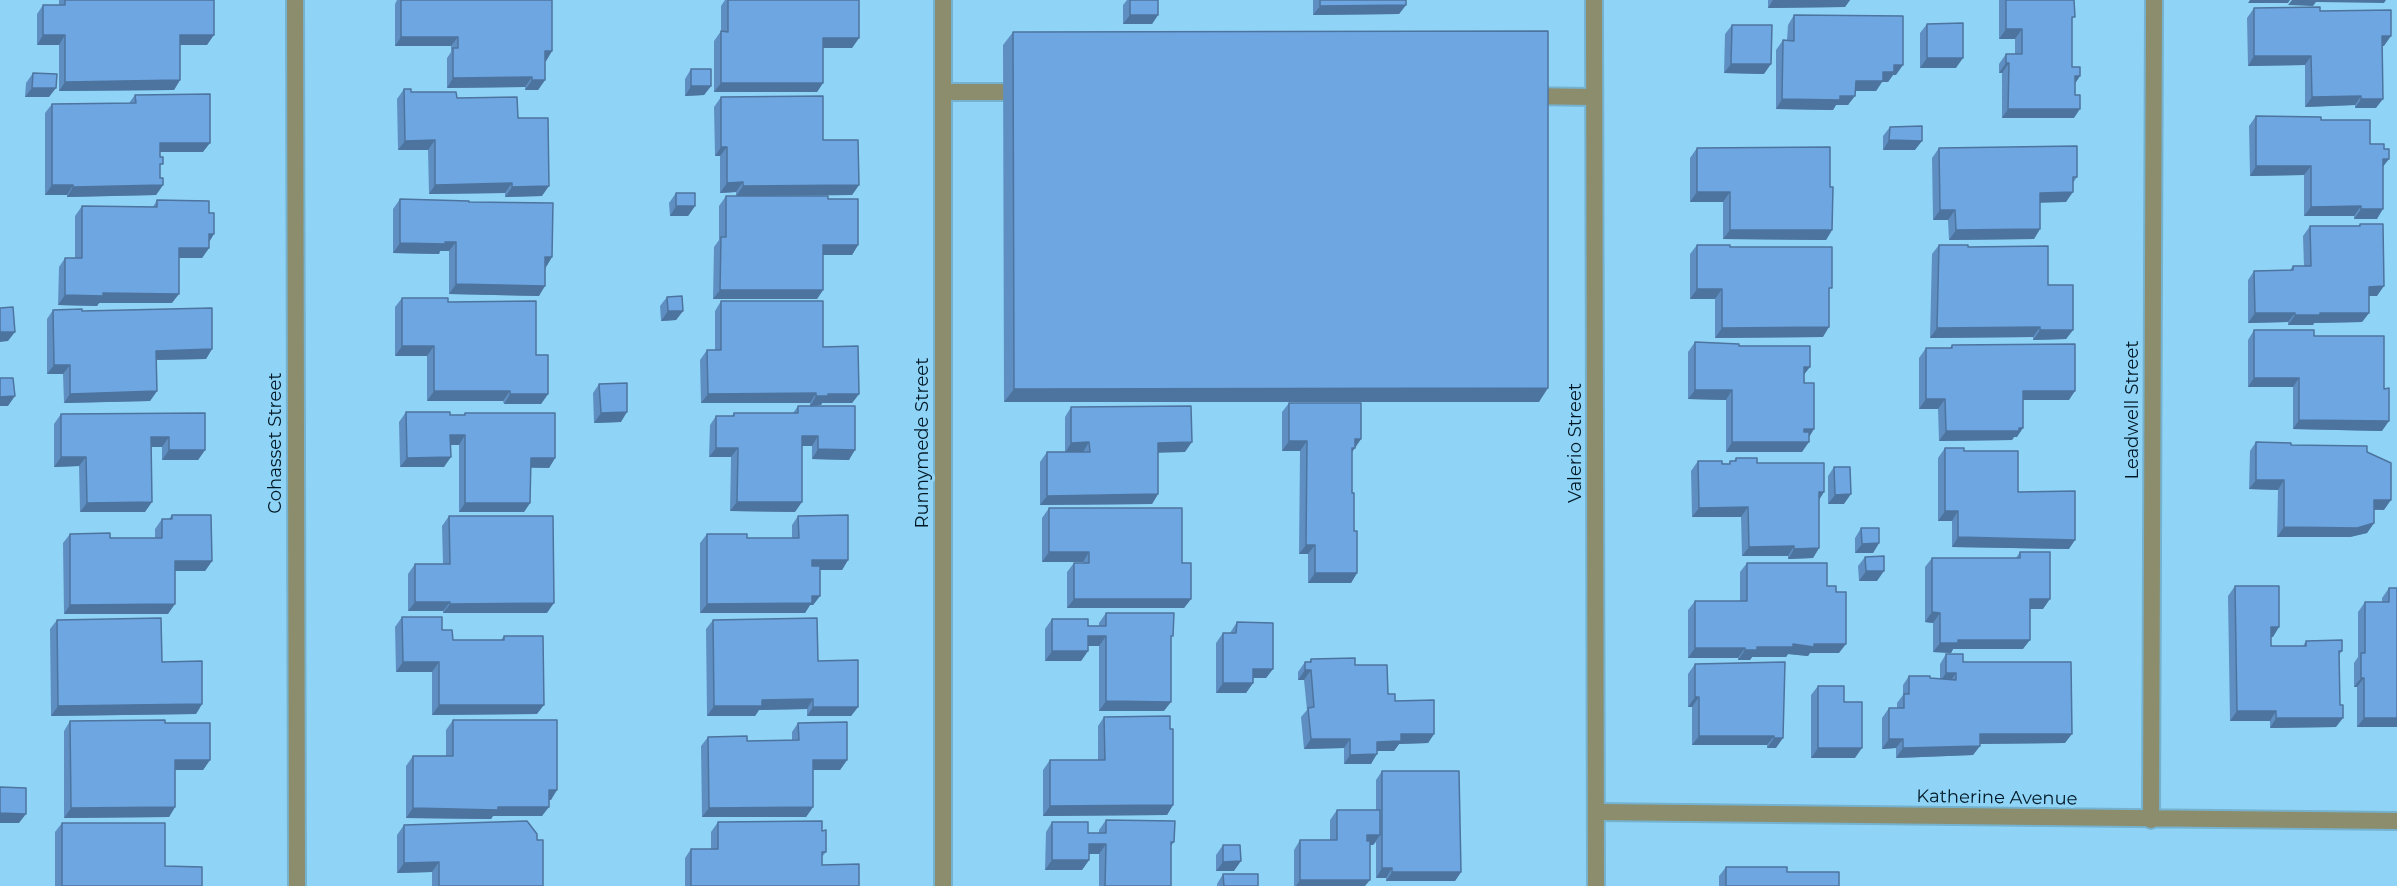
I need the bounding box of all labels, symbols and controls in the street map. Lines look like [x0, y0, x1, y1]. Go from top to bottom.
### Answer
street label: Leadwell Street [2122, 340, 2144, 480]
street label: Runnymede Street [912, 357, 934, 529]
street label: Cohasset Street [265, 372, 287, 514]
street label: Valerio Street [1565, 383, 1587, 503]
street label: Katherine Avenue [1916, 786, 2078, 810]

